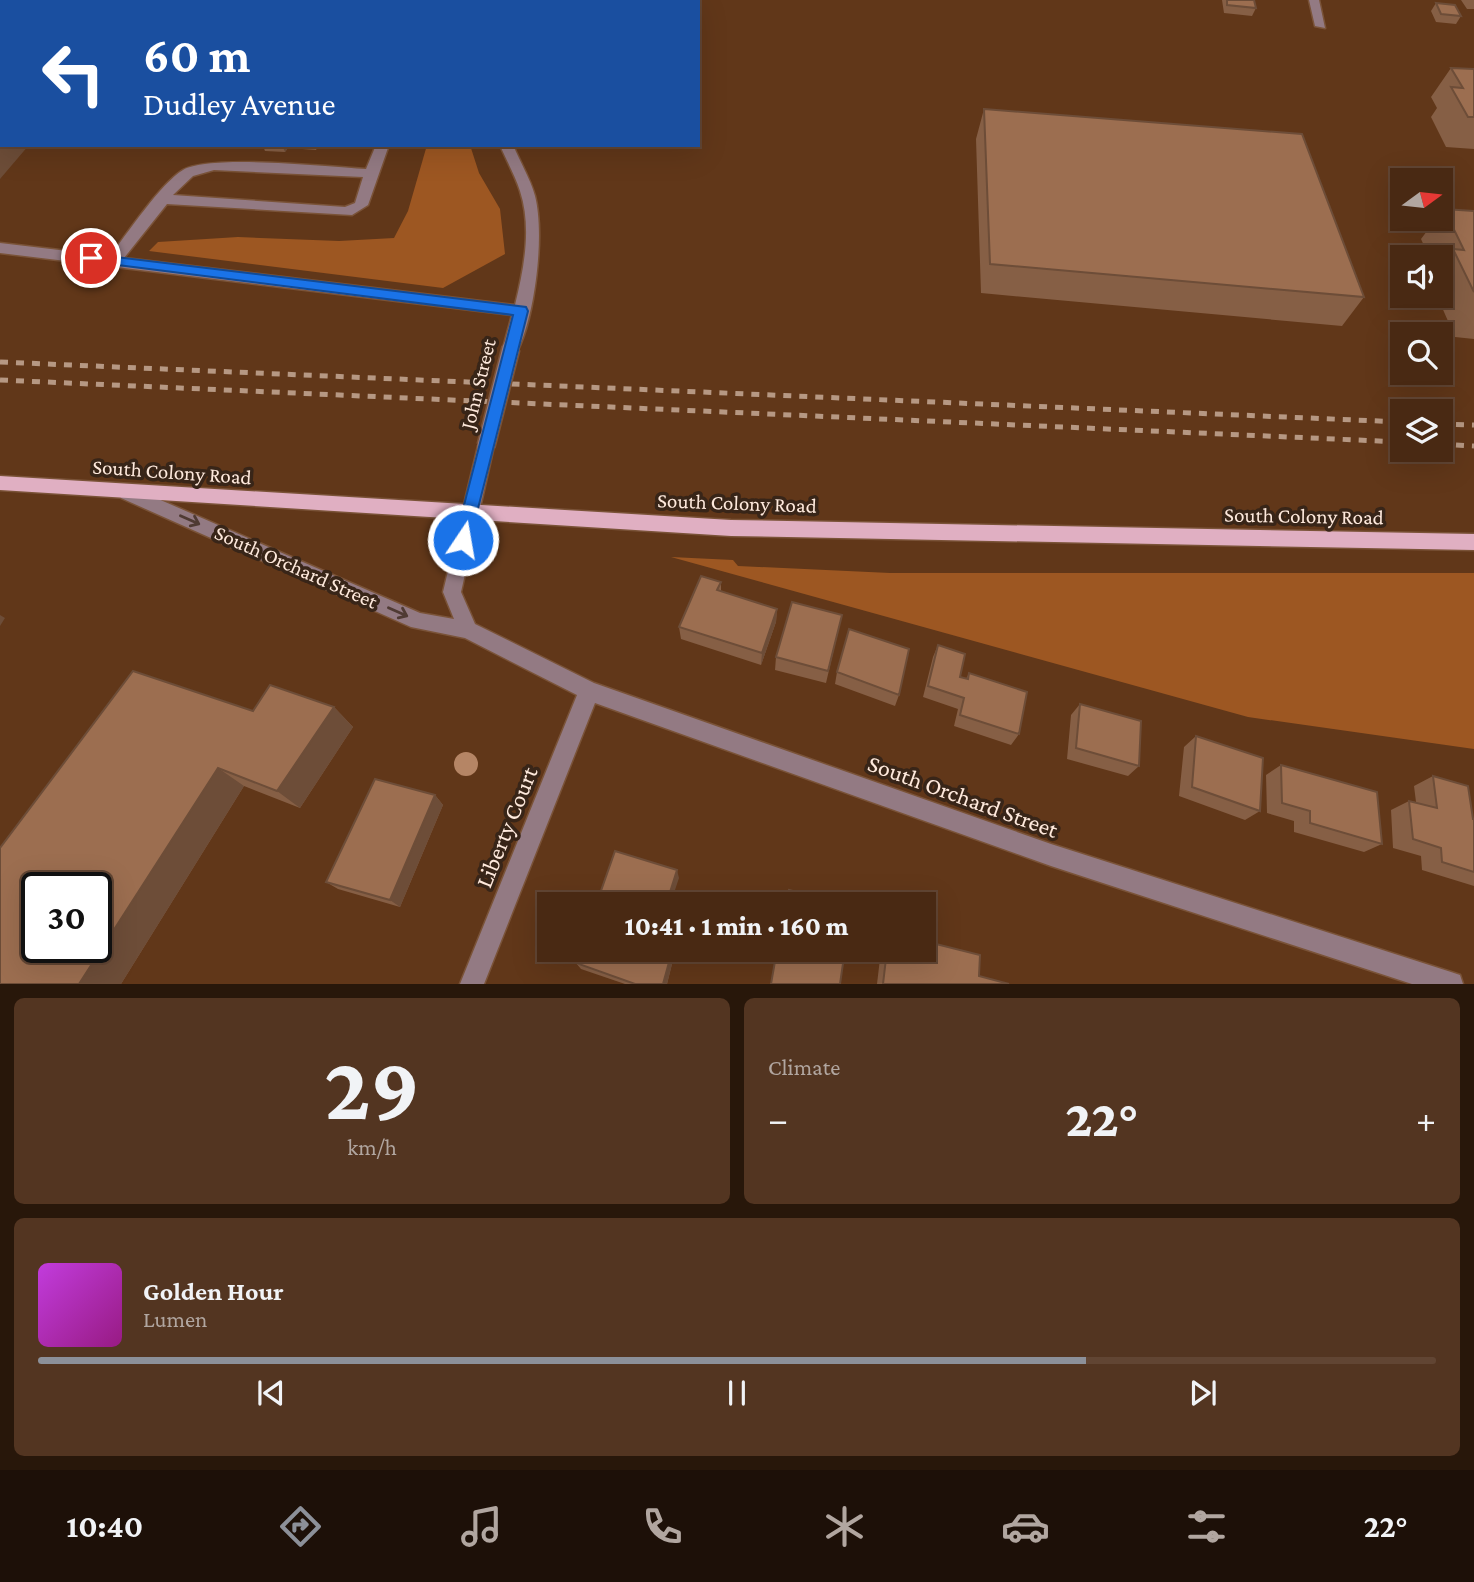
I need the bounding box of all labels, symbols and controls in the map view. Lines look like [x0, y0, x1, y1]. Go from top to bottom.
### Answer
icon: left [28, 28, 119, 119]
text: 60 m [143, 28, 250, 83]
text: Dudley Avenue [143, 86, 336, 122]
north arrow [1390, 168, 1452, 231]
map controls [1390, 168, 1453, 462]
pin [61, 228, 121, 288]
icon: arrive [72, 239, 110, 277]
button: sound [1390, 245, 1453, 308]
button: search [1390, 322, 1453, 385]
street label: John Street [455, 335, 501, 434]
button: layers [1390, 399, 1453, 462]
street label: South Colony Road [92, 454, 252, 490]
street label: South Colony Road [657, 488, 817, 518]
position arrow [426, 503, 500, 577]
street label: South Colony Road [1224, 503, 1384, 529]
one-way arrow [179, 514, 200, 527]
street label: South Orchard Street [211, 520, 382, 614]
one-way arrow [387, 606, 408, 619]
street label: South Orchard Street [864, 749, 1063, 843]
street label: Liberty Court [469, 762, 543, 891]
speed limit sign: 30 [21, 872, 112, 963]
text: 10:41 · 1 min · 160 m [625, 912, 848, 941]
text: 29 [324, 1037, 420, 1139]
text: Climate [768, 1054, 840, 1080]
text: 22° [1065, 1089, 1139, 1147]
text: − [768, 1098, 788, 1140]
text: + [1416, 1098, 1436, 1140]
text: km/h [347, 1134, 397, 1160]
text: Golden Hour [143, 1277, 284, 1306]
text: Lumen [143, 1306, 207, 1332]
icon: previous [252, 1374, 290, 1412]
icon: pause [718, 1374, 756, 1412]
icon: next [1184, 1374, 1222, 1412]
icon: directions [276, 1502, 325, 1551]
icon: music [457, 1502, 506, 1551]
icon: phone [638, 1502, 687, 1551]
icon: climate [820, 1502, 869, 1551]
icon: car [1001, 1502, 1050, 1551]
icon: filters [1182, 1502, 1231, 1551]
text: 10:40 [66, 1508, 143, 1544]
text: 22° [1364, 1508, 1408, 1544]

